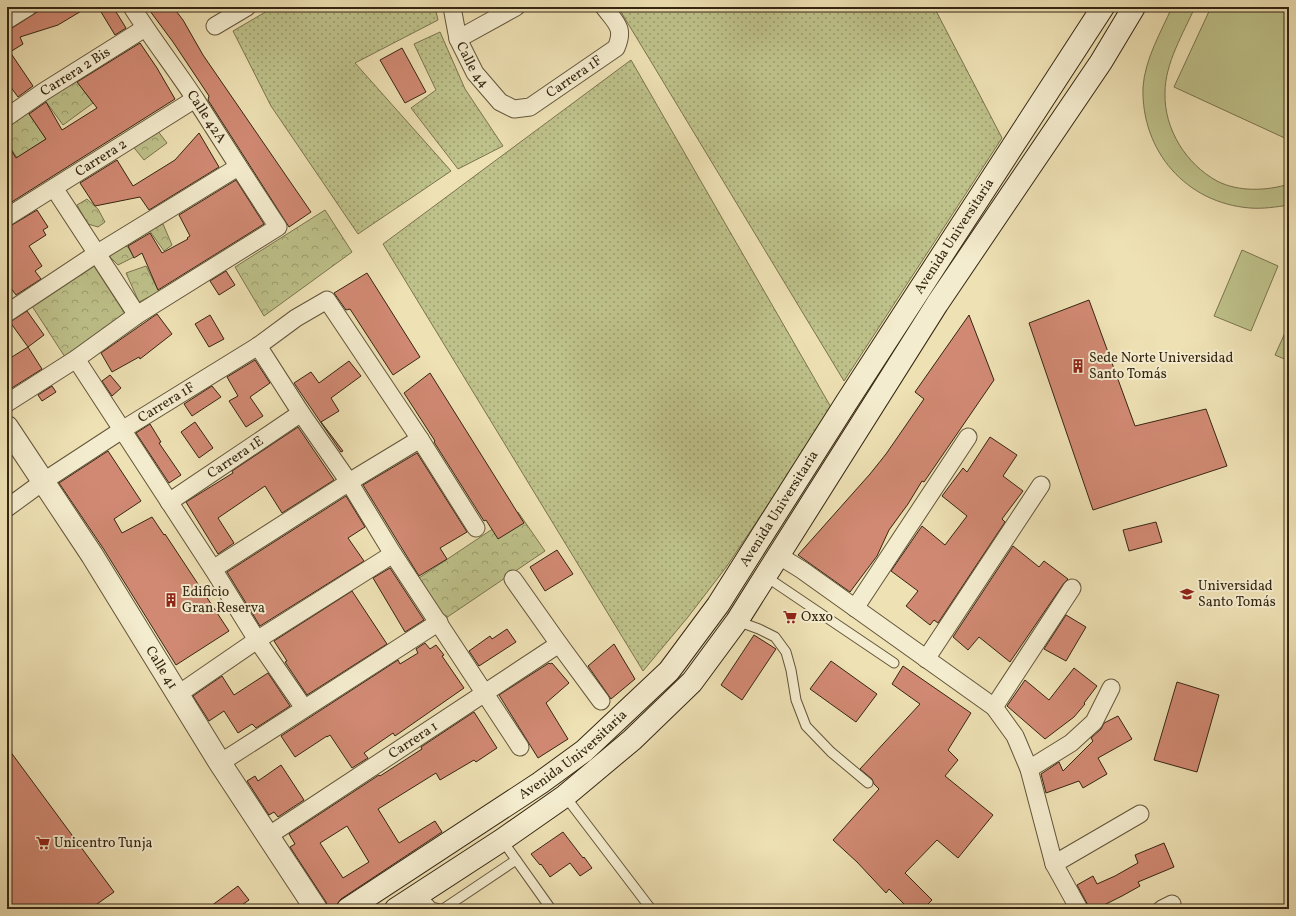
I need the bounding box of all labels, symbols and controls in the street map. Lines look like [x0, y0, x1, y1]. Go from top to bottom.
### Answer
street label: Calle 44 [451, 38, 493, 92]
street label: Carrera 2 Bis [37, 43, 114, 101]
street label: Carrera 1F [542, 51, 606, 103]
street label: Calle 42A [182, 87, 230, 147]
street label: Carrera 2 [72, 135, 131, 181]
street label: Avenida Universitaria [910, 175, 999, 298]
place label: Sede Norte Universidad Santo Tomás [1089, 349, 1233, 384]
building icon: Sede Norte Universidad Santo Tomás [1070, 358, 1086, 374]
street label: Carrera 1F [134, 378, 198, 427]
street label: Carrera 1E [203, 431, 267, 483]
street label: Avenida Universitaria [735, 447, 823, 570]
place label: Universidad Santo Tomás [1198, 577, 1276, 612]
place label: Edificio Gran Reserva [182, 583, 265, 618]
school or university icon: Universidad Santo Tomás [1179, 586, 1195, 602]
building icon: Edificio Gran Reserva [163, 592, 179, 608]
place label: Oxxo [801, 608, 833, 627]
supermarket icon: Oxxo [782, 609, 798, 625]
street label: Calle 41 [141, 642, 182, 693]
street label: Avenida Universitaria [515, 706, 631, 804]
street label: Carrera 1 [385, 717, 442, 763]
place label: Unicentro Tunja [54, 834, 153, 853]
supermarket icon: Unicentro Tunja [35, 835, 51, 851]

